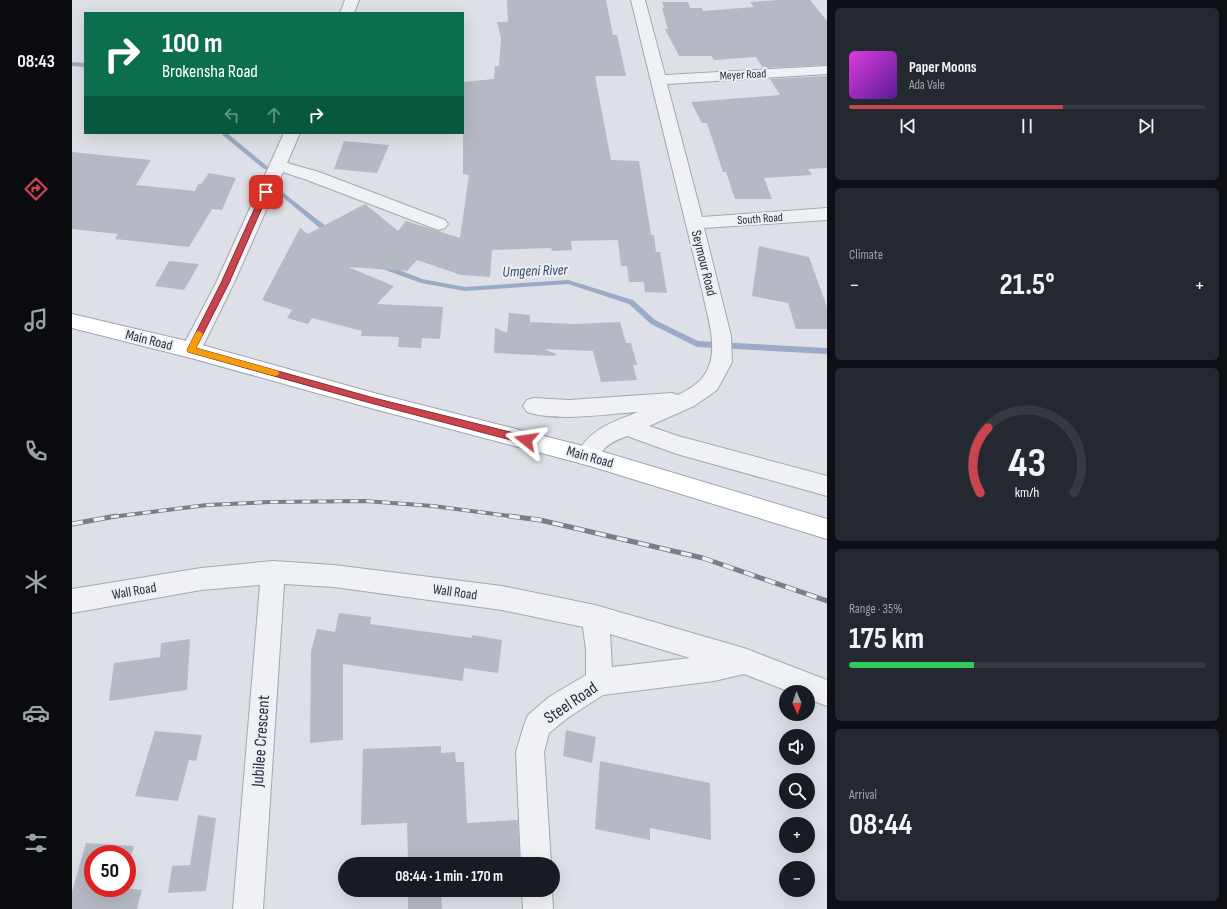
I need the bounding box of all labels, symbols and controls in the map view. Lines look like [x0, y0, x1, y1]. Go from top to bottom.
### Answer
text: 100 m [162, 27, 223, 60]
icon: right [96, 28, 148, 80]
text: 08:43 [17, 51, 55, 72]
text: Paper Moons [909, 58, 977, 77]
text: Brokensha Road [162, 61, 258, 82]
street label: Meyer Road [719, 66, 767, 84]
text: Ada Vale [909, 77, 945, 93]
icon: left [221, 104, 243, 126]
icon: ahead [263, 104, 285, 126]
icon: right [305, 104, 327, 126]
icon: previous [897, 115, 919, 137]
icon: pause [1016, 115, 1038, 137]
icon: next [1135, 115, 1157, 137]
icon: directions [22, 175, 50, 203]
pin [249, 175, 283, 209]
icon: arrive [255, 181, 277, 203]
street label: South Road [737, 210, 783, 228]
street label: Seymour Road [688, 228, 720, 298]
text: Climate [849, 247, 883, 263]
water label: Umgeni River [502, 260, 569, 282]
text: 21.5° [999, 267, 1055, 303]
text: − [849, 272, 860, 299]
text: + [1194, 272, 1205, 299]
icon: music [22, 306, 50, 334]
street label: Main Road [124, 326, 174, 354]
position arrow [505, 419, 547, 461]
icon: phone [22, 437, 50, 465]
text: 43 [1008, 438, 1046, 487]
street label: Main Road [565, 442, 615, 472]
text: km/h [1015, 483, 1039, 500]
icon: climate [22, 568, 50, 596]
street label: Wall Road [110, 579, 158, 603]
street label: Wall Road [432, 580, 479, 604]
text: Range · 35% [849, 601, 903, 617]
text: 175 km [849, 621, 924, 657]
street label: Steel Road [540, 678, 602, 728]
north arrow [779, 685, 815, 721]
map controls [779, 685, 815, 897]
street label: Jubilee Crescent [248, 694, 274, 789]
icon: car [22, 699, 50, 727]
button: sound [779, 729, 815, 765]
button: search [779, 773, 815, 809]
text: Arrival [849, 787, 877, 803]
text: 08:44 [849, 807, 912, 843]
button: + [779, 817, 815, 853]
icon: filters [22, 829, 50, 857]
speed limit sign: 50 [84, 845, 136, 897]
button: − [779, 861, 815, 897]
text: 08:44 · 1 min · 170 m [395, 867, 503, 886]

